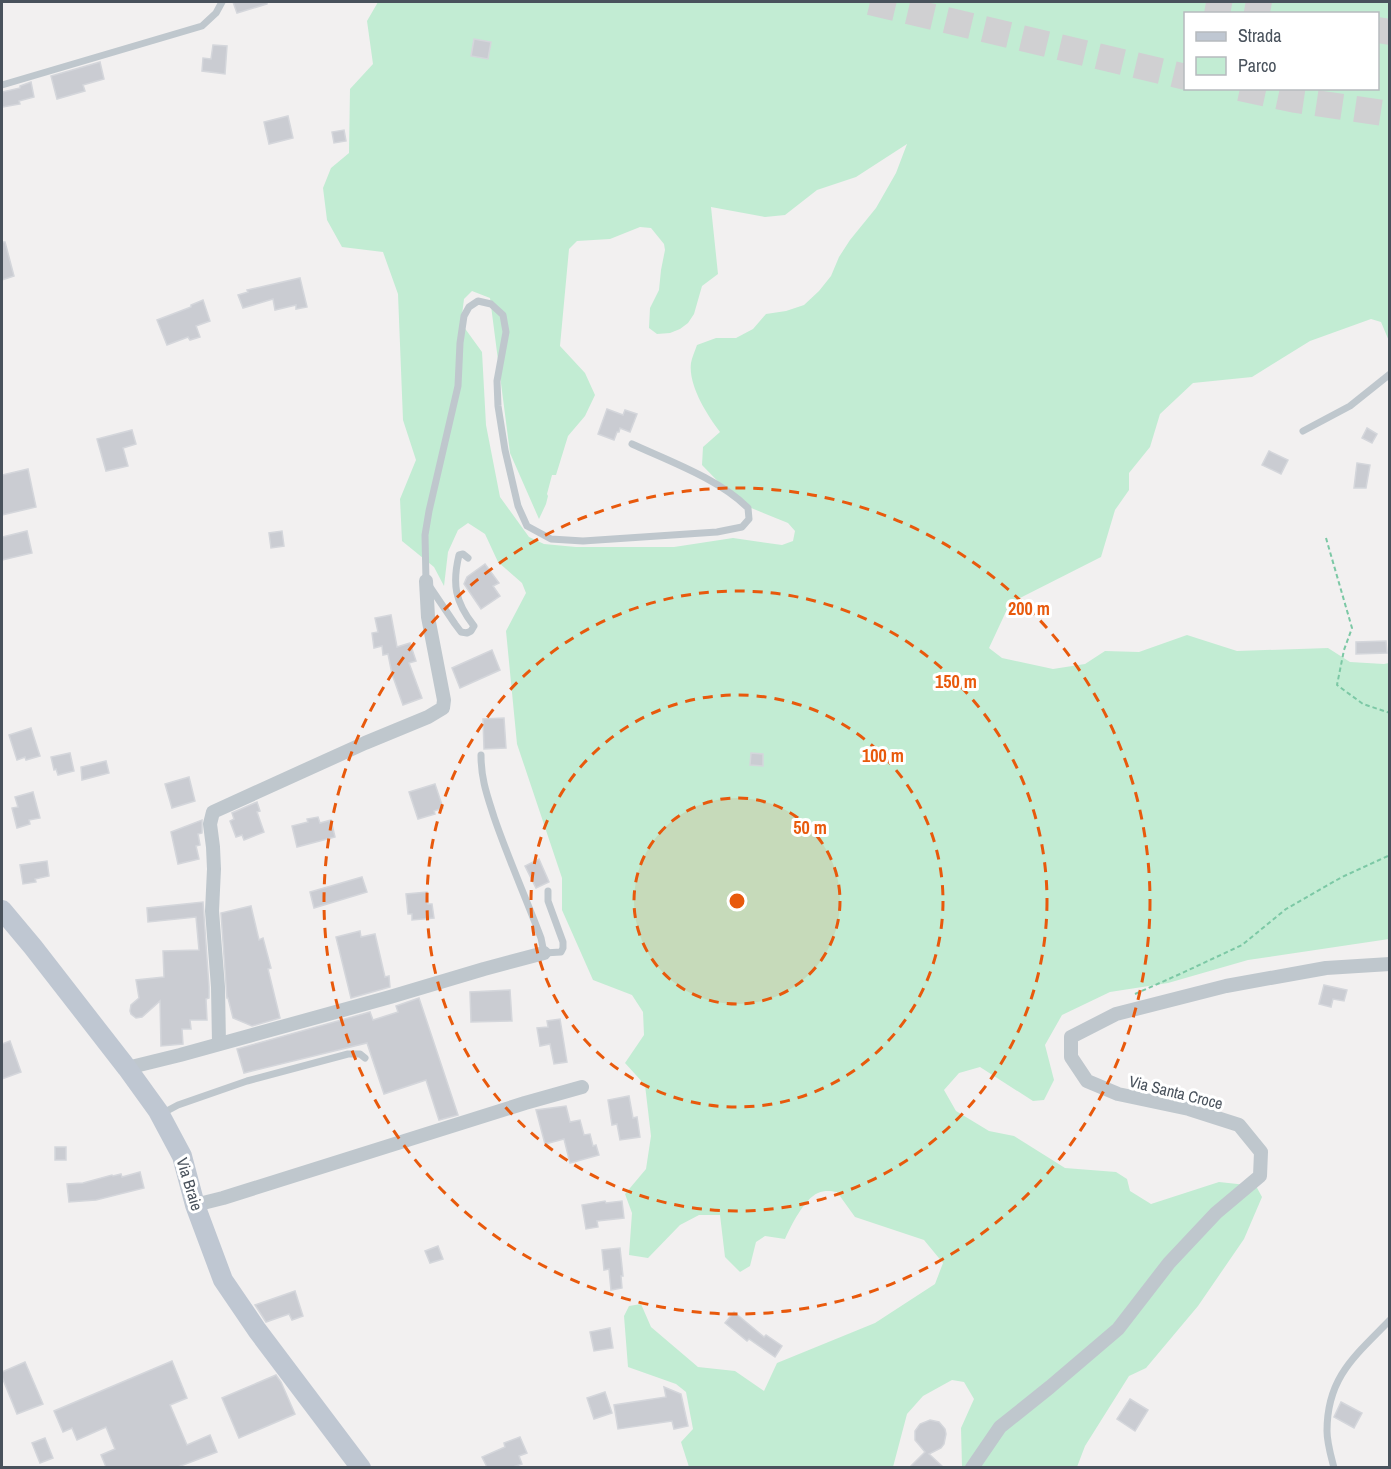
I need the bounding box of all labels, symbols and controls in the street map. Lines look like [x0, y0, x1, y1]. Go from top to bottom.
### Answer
legend [1184, 12, 1379, 90]
text: Strada [1238, 23, 1282, 48]
text: Parco [1238, 53, 1277, 78]
text: 200 m [1008, 596, 1050, 621]
text: 150 m [935, 669, 977, 694]
text: 100 m [862, 743, 904, 768]
text: 50 m [793, 815, 827, 840]
centre of rings [727, 891, 747, 911]
street label: Via Santa Croce [1127, 1070, 1225, 1114]
street label: Via Braie [172, 1155, 208, 1213]

